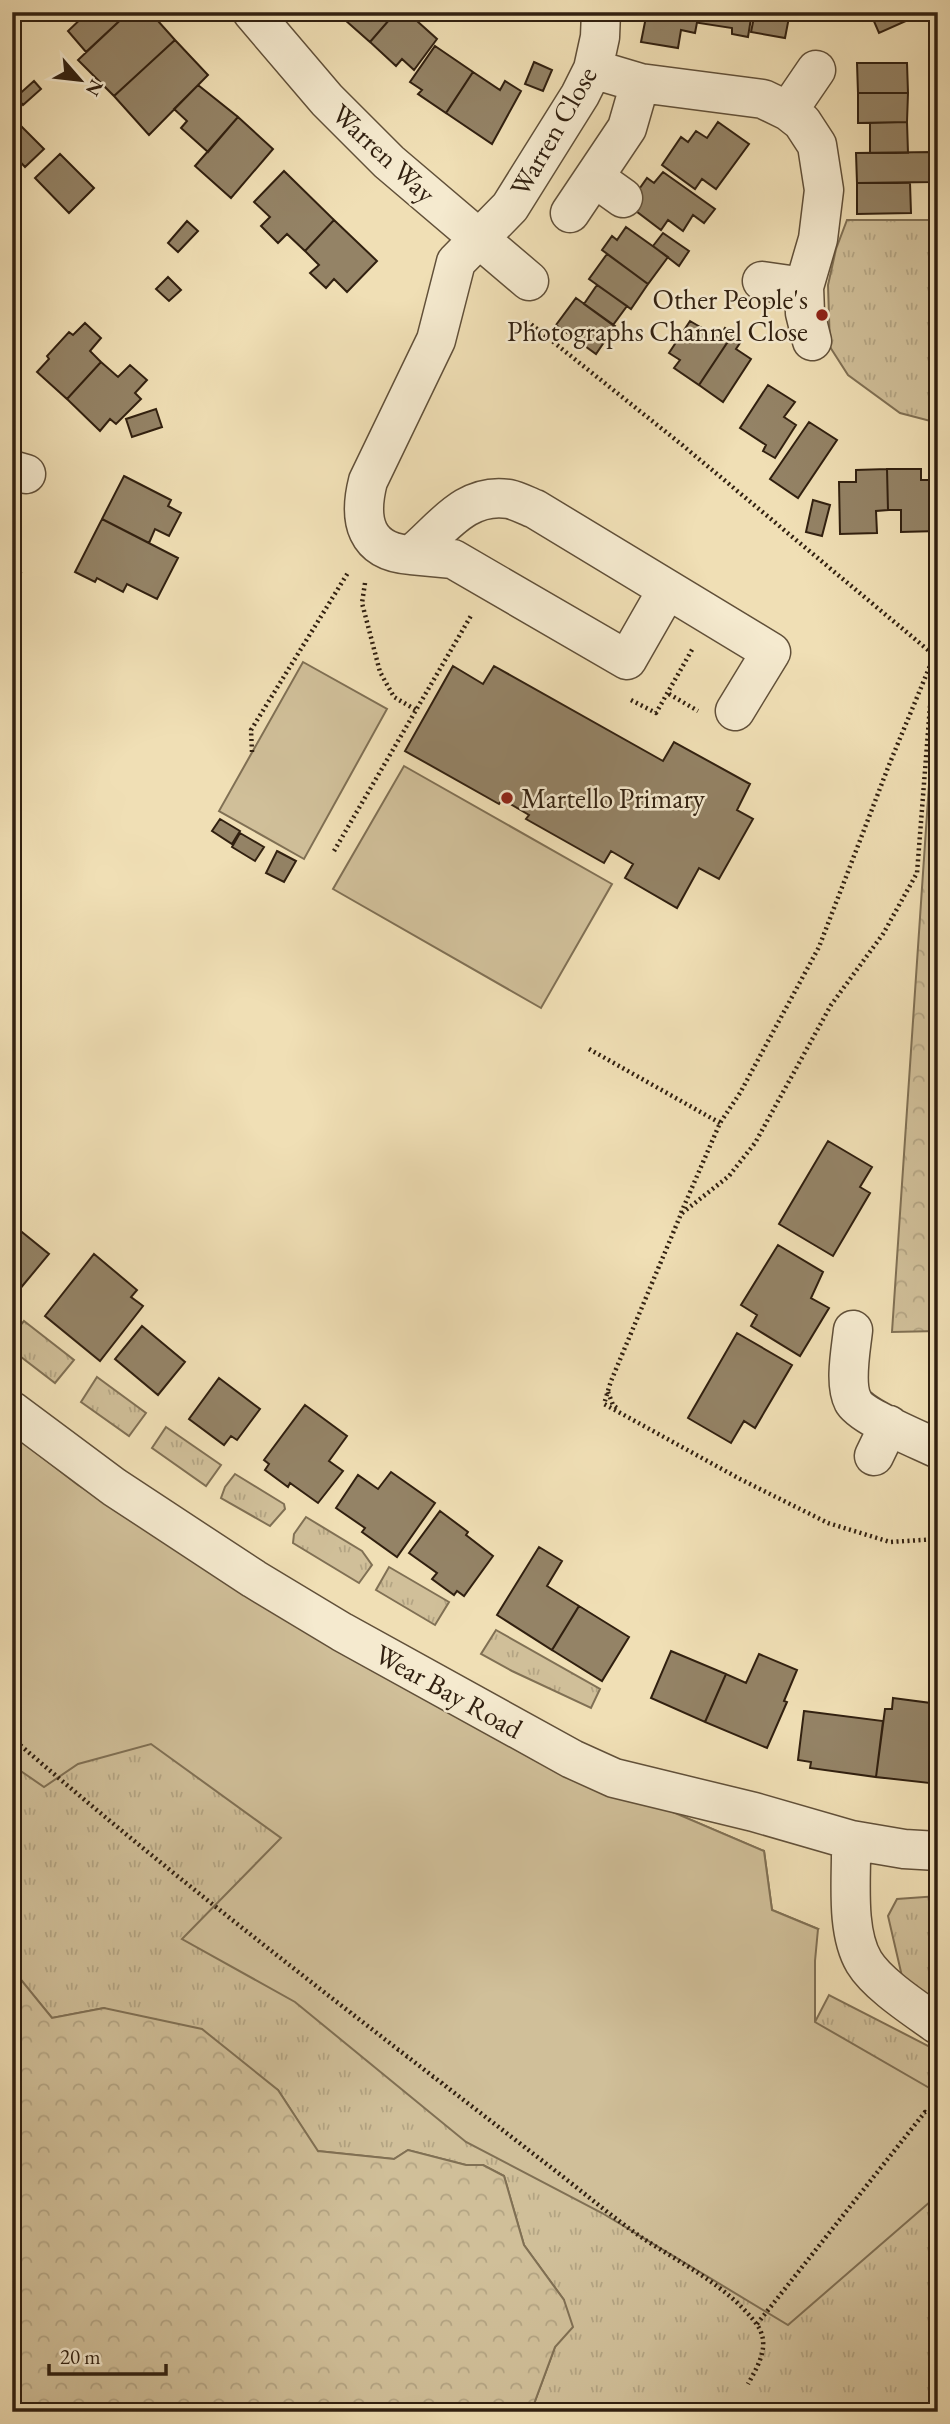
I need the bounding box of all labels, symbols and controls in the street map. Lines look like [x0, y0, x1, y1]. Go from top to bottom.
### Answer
north arrow [46, 46, 116, 116]
street label: Warren Close [501, 59, 605, 203]
text: N [80, 75, 109, 101]
street label: Warren Way [324, 95, 444, 211]
place label: Other People's Photographs Channel Close [507, 281, 808, 349]
marker: Other People's Photographs Channel Close [814, 307, 830, 323]
place label: Martello Primary [521, 780, 706, 816]
marker: Martello Primary [499, 790, 515, 806]
street label: Wear Bay Road [369, 1636, 530, 1747]
scale bar [49, 2333, 166, 2377]
text: 20 m [60, 2343, 101, 2370]

